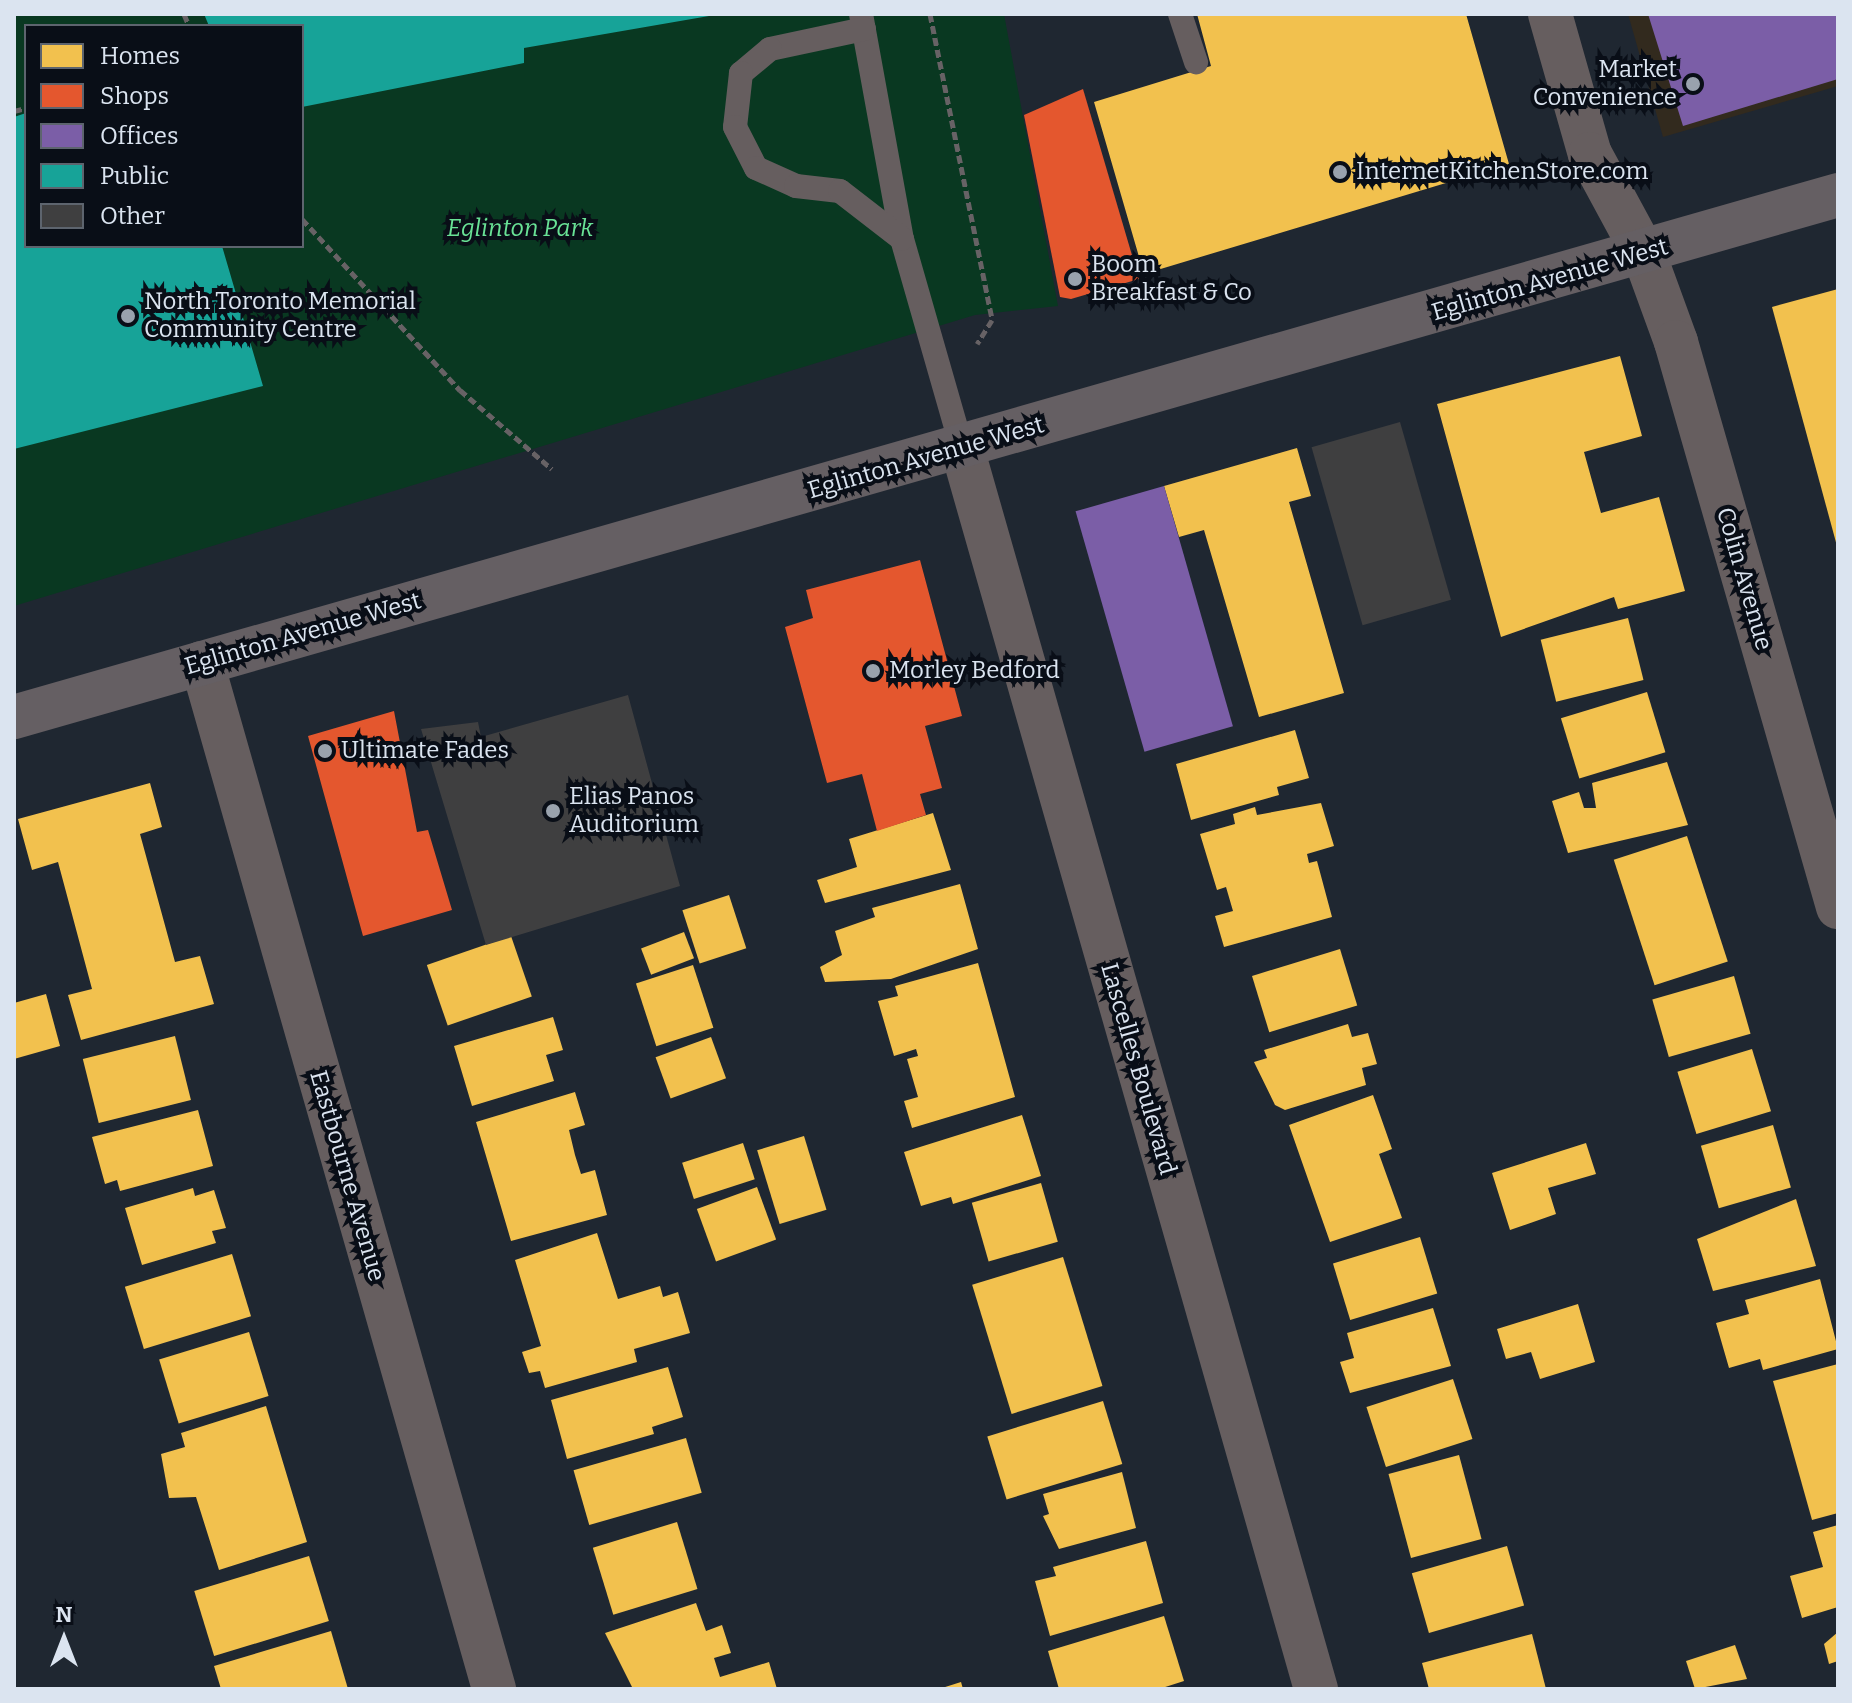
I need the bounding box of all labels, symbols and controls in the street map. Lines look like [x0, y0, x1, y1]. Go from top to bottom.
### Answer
legend [24, 24, 304, 248]
text: Homes [100, 42, 180, 70]
place label: Market Convenience [1533, 56, 1677, 112]
marker: Market Convenience [1684, 75, 1702, 93]
text: Shops [100, 82, 169, 110]
text: Offices [100, 122, 178, 150]
place label: InternetKitchenStore.com [1356, 158, 1648, 186]
text: Public [100, 162, 169, 190]
marker: InternetKitchenStore.com [1331, 163, 1349, 181]
text: Other [100, 202, 165, 230]
park label: Eglinton Park [447, 215, 593, 243]
street label: Eglinton Avenue West [1429, 232, 1671, 328]
place label: Boom Breakfast & Co [1091, 251, 1252, 307]
marker: Boom Breakfast & Co [1066, 270, 1084, 288]
place label: North Toronto Memorial Community Centre [144, 288, 416, 344]
marker: North Toronto Memorial Community Centre [119, 307, 137, 325]
street label: Eglinton Avenue West [805, 410, 1047, 506]
street label: Colin Avenue [1710, 504, 1778, 654]
street label: Eglinton Avenue West [182, 586, 424, 682]
place label: Morley Bedford [889, 657, 1060, 685]
marker: Morley Bedford [864, 662, 882, 680]
place label: Ultimate Fades [341, 737, 509, 765]
marker: Ultimate Fades [316, 742, 334, 760]
place label: Elias Panos Auditorium [569, 783, 699, 839]
marker: Elias Panos Auditorium [544, 802, 562, 820]
street label: Lascelles Boulevard [1094, 960, 1182, 1178]
street label: Eastbourne Avenue [303, 1067, 391, 1285]
north arrow [24, 1599, 104, 1679]
text: N [56, 1601, 72, 1628]

